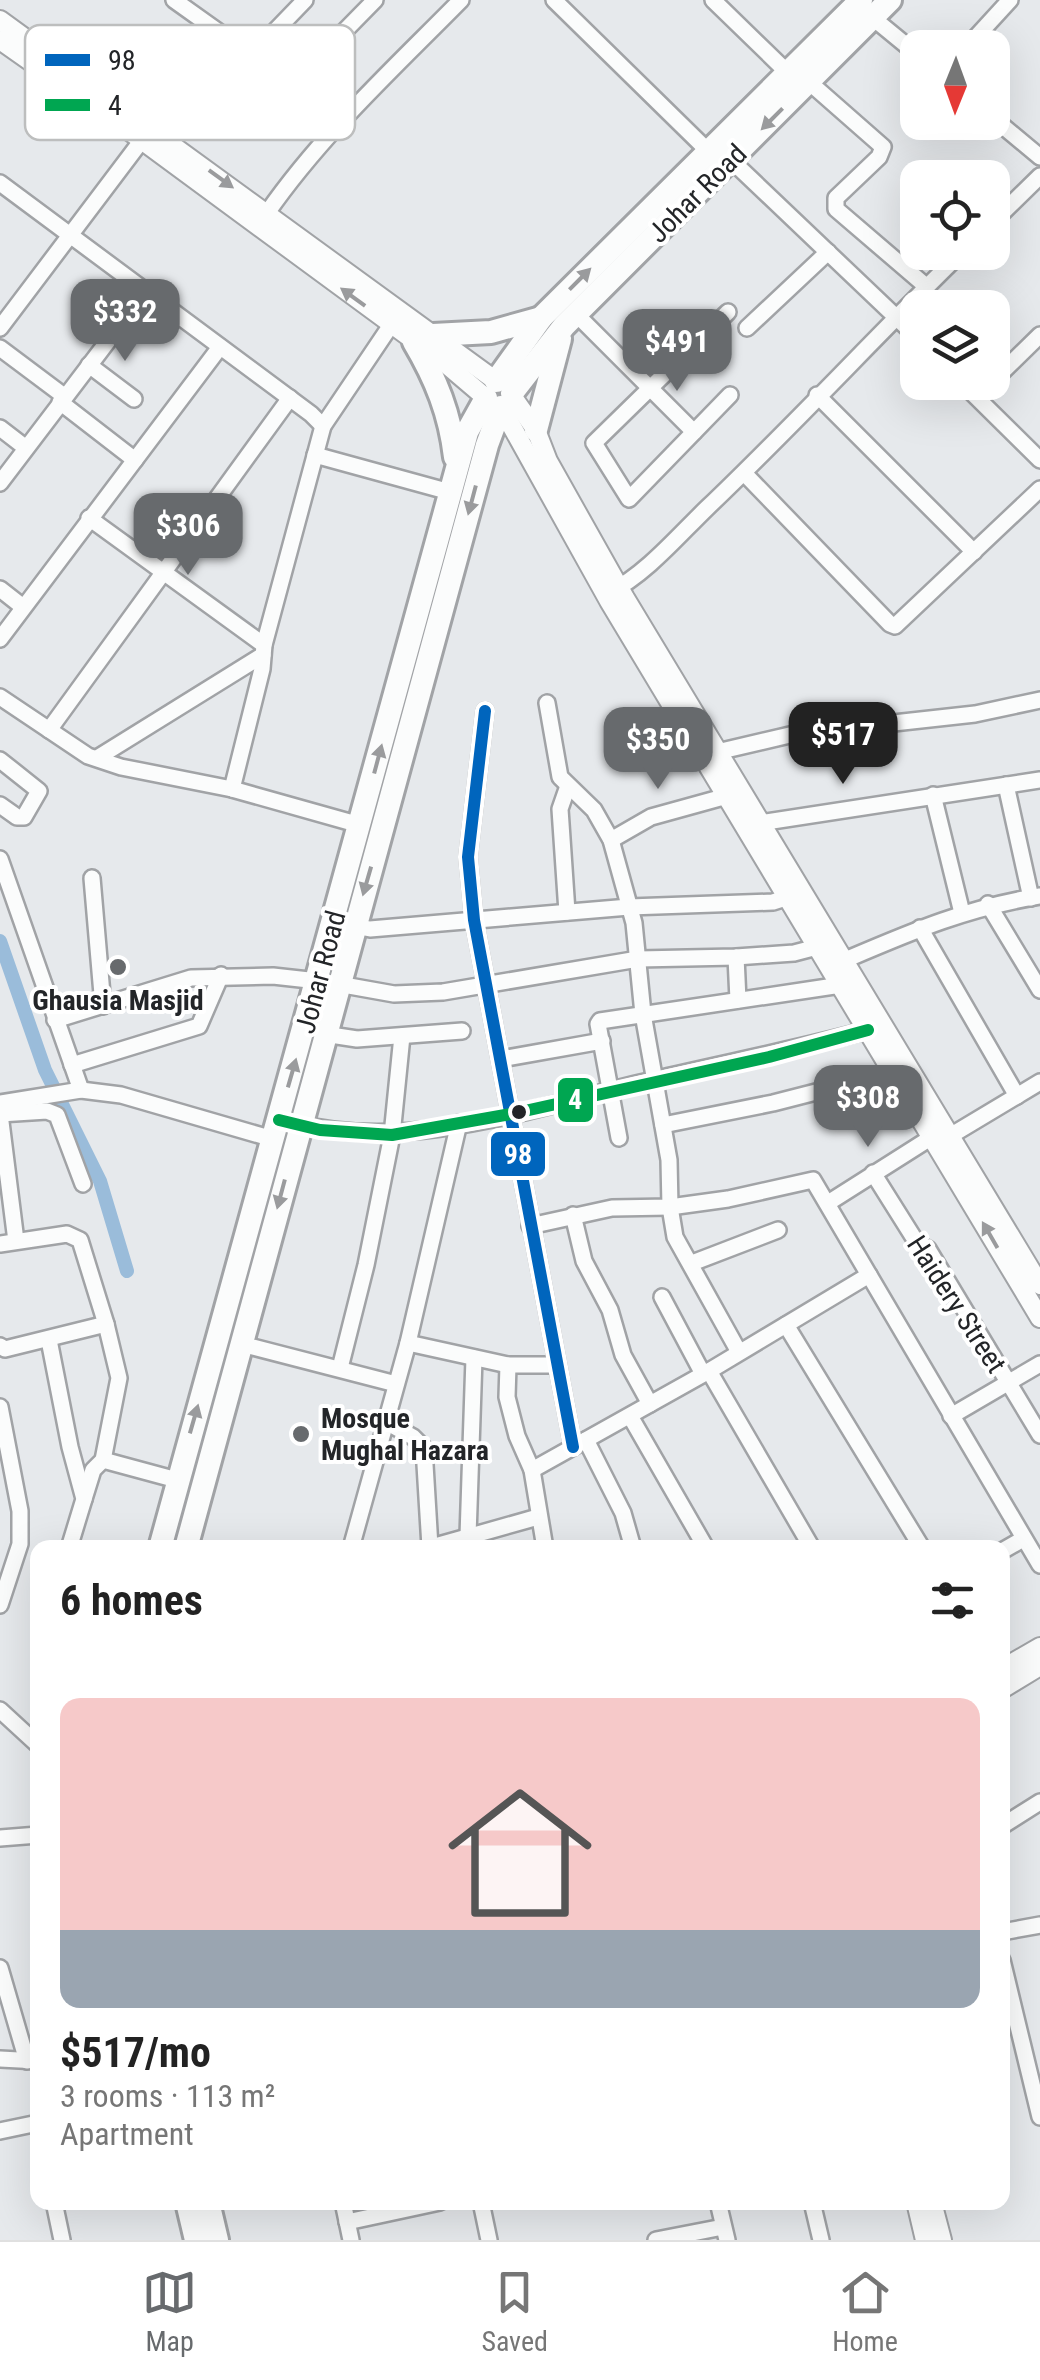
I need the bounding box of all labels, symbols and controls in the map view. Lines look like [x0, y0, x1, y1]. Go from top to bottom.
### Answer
legend [25, 25, 355, 140]
north arrow [900, 30, 1010, 140]
map controls [900, 30, 1010, 400]
text: 98 [108, 44, 136, 77]
text: 4 [108, 89, 122, 122]
one-way arrow [761, 106, 784, 130]
street label: Johar Road [641, 137, 753, 249]
button: locate [900, 160, 1010, 270]
one-way arrow [208, 169, 235, 188]
one-way arrow [567, 268, 591, 292]
pin: $332 [66, 279, 184, 364]
one-way arrow [340, 288, 366, 307]
button: layers [900, 290, 1010, 400]
text: $332 [93, 292, 157, 330]
pin: $491 [618, 309, 736, 394]
text: $491 [645, 322, 709, 360]
one-way arrow [463, 485, 479, 516]
pin: $306 [129, 493, 247, 578]
text: $306 [156, 506, 220, 544]
pin: $517 [784, 702, 902, 787]
pin: $350 [599, 707, 717, 792]
text: $517 [811, 715, 875, 753]
text: $350 [626, 720, 690, 758]
one-way arrow [370, 744, 386, 775]
one-way arrow [359, 866, 374, 897]
street label: Johar Road [288, 907, 353, 1037]
marker: Ghausia Masjid [107, 956, 129, 978]
place label: Ghausia Masjid [32, 984, 204, 1017]
one-way arrow [285, 1057, 300, 1088]
pin: $308 [809, 1065, 927, 1150]
line badge: 4 [556, 1076, 595, 1124]
text: $308 [836, 1078, 900, 1116]
text: 4 [568, 1083, 582, 1116]
unlabelled marker [509, 1102, 529, 1122]
line badge: 98 [489, 1130, 547, 1178]
text: 98 [504, 1138, 532, 1171]
one-way arrow [273, 1179, 289, 1210]
one-way arrow [982, 1221, 999, 1249]
street label: Haidery Street [900, 1230, 1013, 1379]
place label: Mosque Mughal Hazara [321, 1402, 489, 1467]
one-way arrow [187, 1403, 202, 1434]
marker: Mosque Mughal Hazara [290, 1423, 312, 1445]
icon: filters [925, 1573, 980, 1628]
text: 6 homes [60, 1576, 203, 1625]
icon: home [430, 1763, 610, 1943]
text: $517/mo [60, 2028, 211, 2077]
text: 3 rooms · 113 m² [60, 2077, 275, 2115]
text: Apartment [60, 2115, 194, 2153]
tab: Map [142, 2265, 197, 2358]
tab: Saved [481, 2265, 548, 2358]
tab: Home [832, 2265, 898, 2358]

